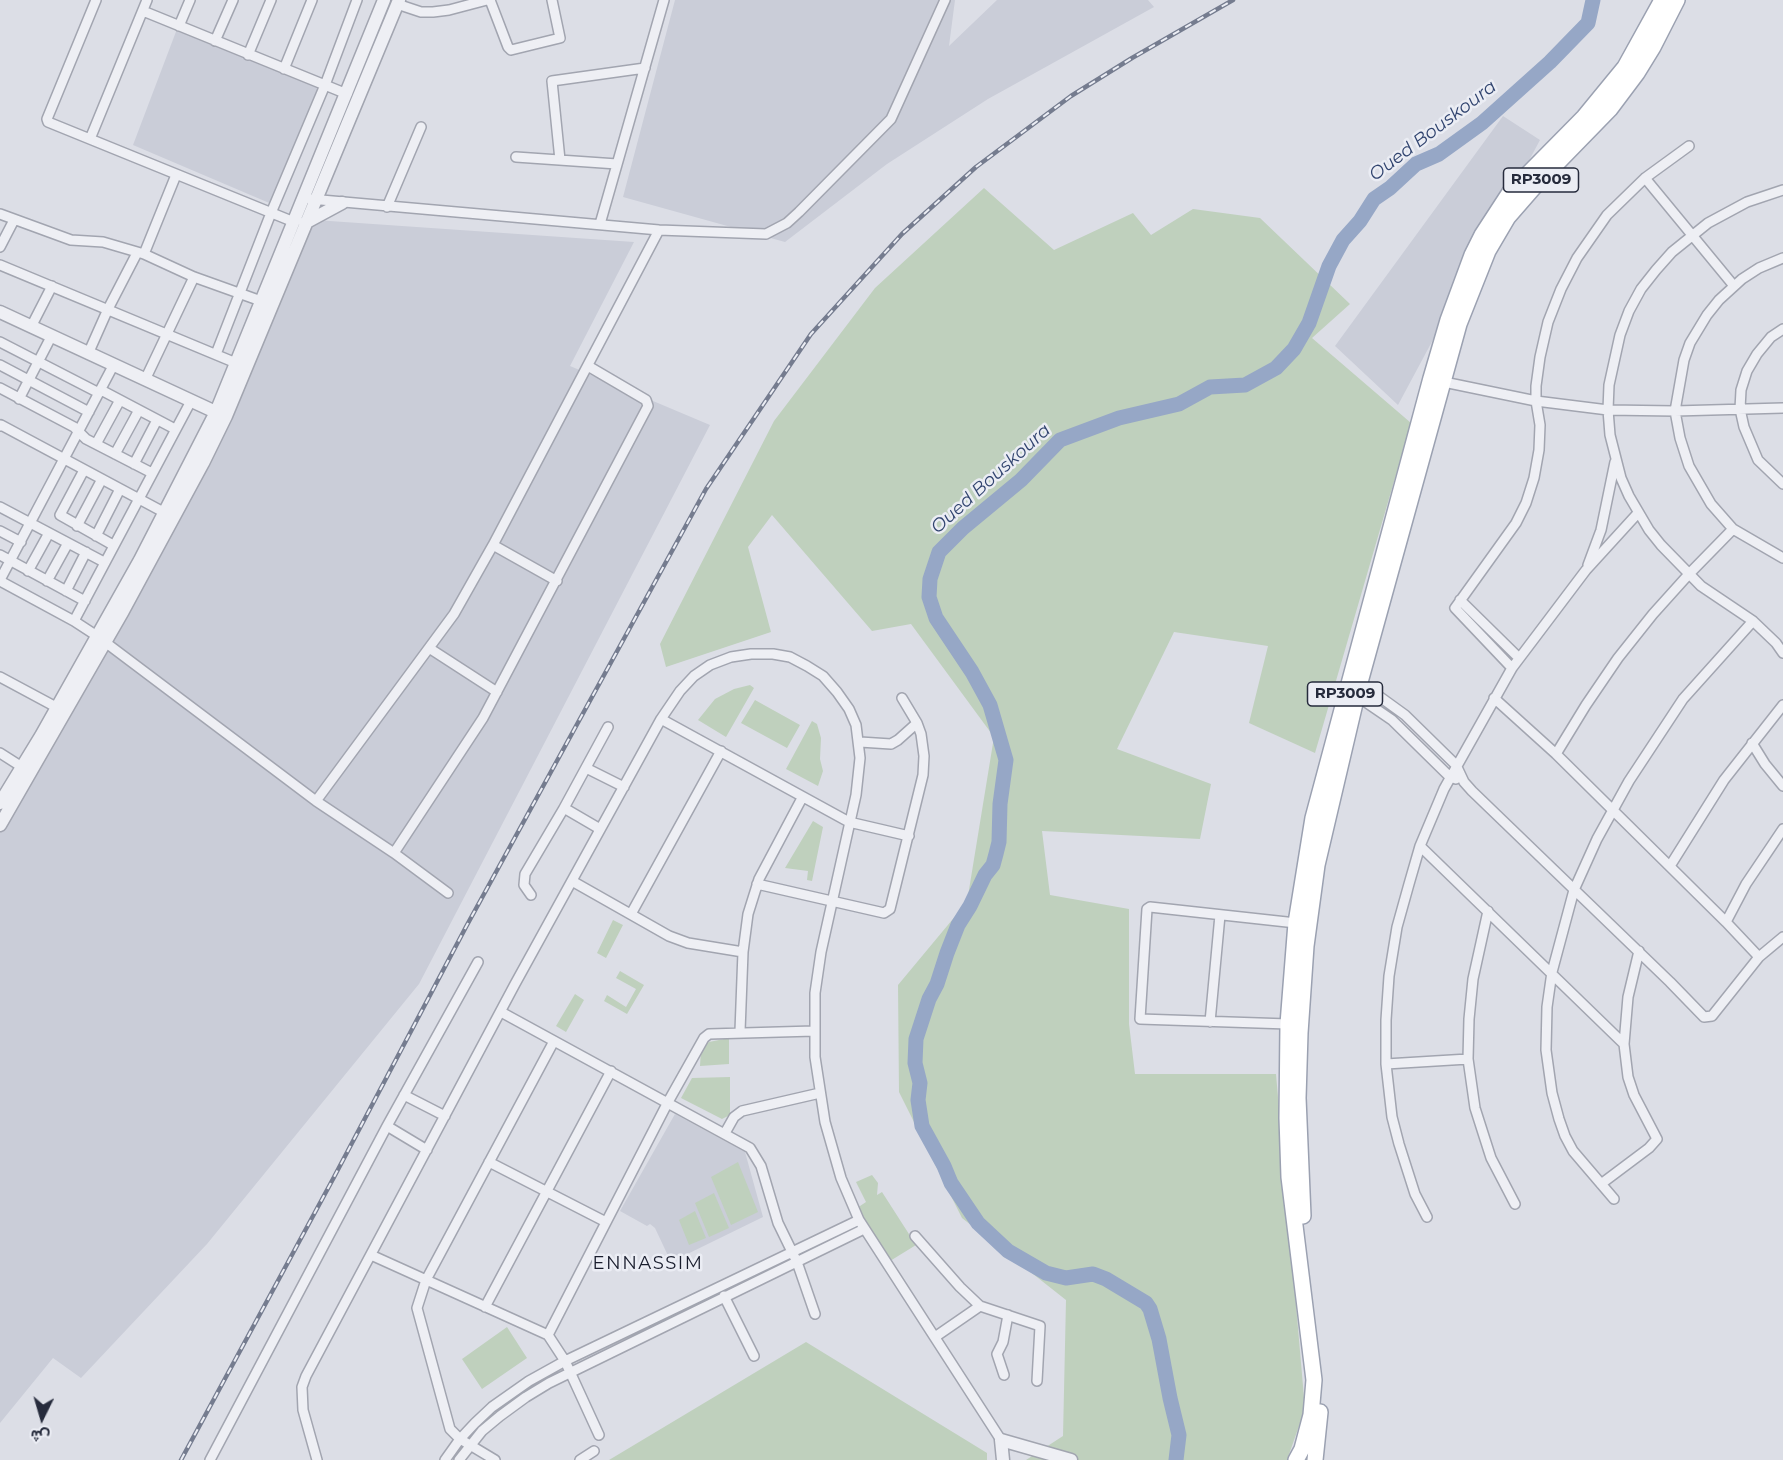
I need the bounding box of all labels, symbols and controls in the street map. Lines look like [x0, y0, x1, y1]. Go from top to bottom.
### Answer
water label: Oued Bouskoura [1365, 76, 1501, 186]
road number: RP3009 [1504, 168, 1578, 192]
water label: Oued Bouskoura [927, 420, 1055, 538]
road number: RP3009 [1308, 682, 1382, 706]
district label: ENNASSIM [593, 1253, 703, 1275]
north arrow [12, 1388, 72, 1448]
text: ش [30, 1426, 51, 1447]

